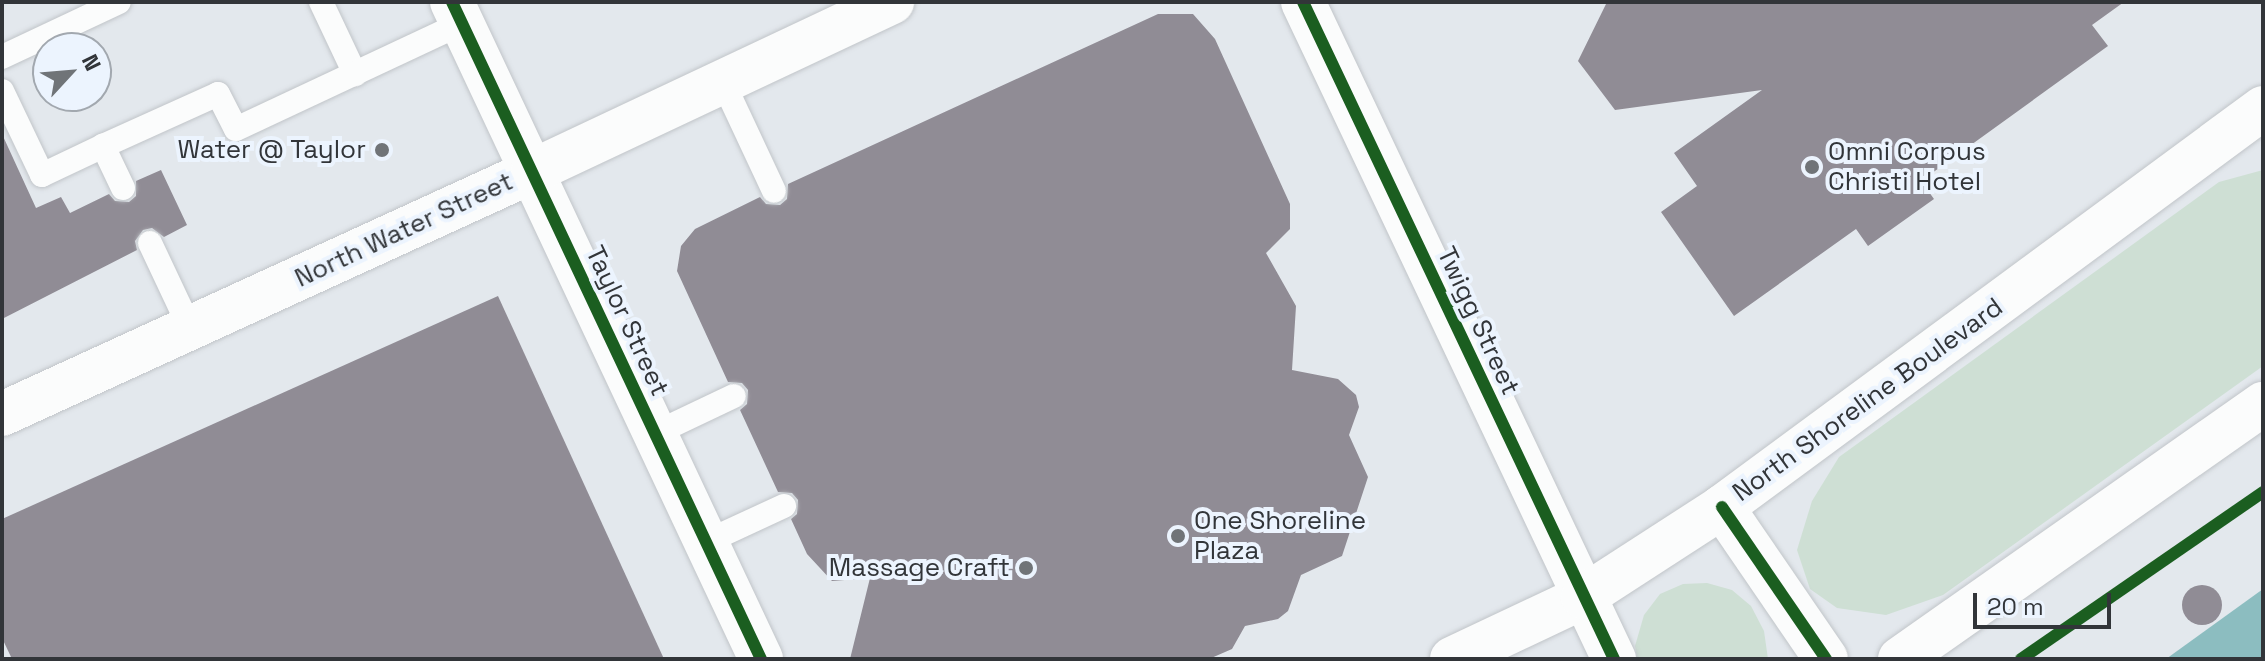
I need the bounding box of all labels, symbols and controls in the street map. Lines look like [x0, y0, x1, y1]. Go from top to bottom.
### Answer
north arrow [32, 32, 112, 112]
text: N [76, 50, 108, 75]
place label: Water @ Taylor [177, 134, 366, 166]
place label: Omni Corpus Christi Hotel [1828, 136, 1986, 198]
marker: Water @ Taylor [373, 141, 391, 159]
marker: Omni Corpus Christi Hotel [1803, 158, 1821, 176]
street label: North Water Street [290, 166, 518, 294]
street label: Taylor Street [579, 241, 675, 401]
street label: Twigg Street [1430, 242, 1526, 400]
street label: North Shoreline Boulevard [1727, 292, 2009, 508]
place label: One Shoreline Plaza [1194, 505, 1366, 566]
marker: One Shoreline Plaza [1169, 527, 1187, 545]
place label: Massage Craft [829, 552, 1010, 584]
marker: Massage Craft [1017, 559, 1035, 577]
scale bar [1977, 577, 2115, 627]
text: 20 m [1987, 591, 2044, 622]

